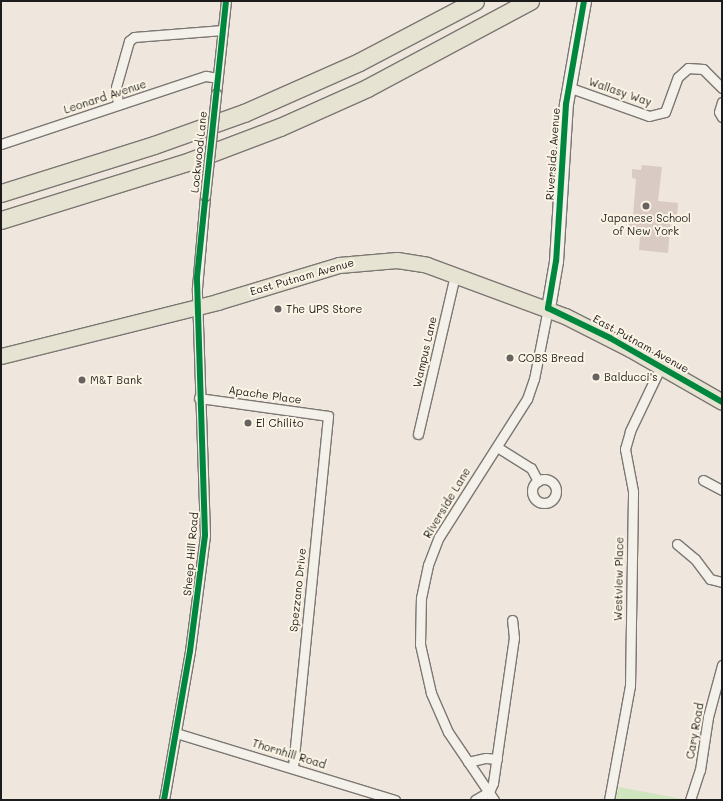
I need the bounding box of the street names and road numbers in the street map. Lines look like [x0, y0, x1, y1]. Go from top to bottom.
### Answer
street label: Wallasy Way [587, 75, 653, 109]
street label: Leonard Avenue [62, 77, 148, 117]
street label: Riverside Avenue [543, 107, 563, 201]
street label: Lockwood Lane [188, 110, 210, 194]
street label: East Putnam Avenue [248, 256, 356, 298]
street label: East Putnam Avenue [591, 312, 691, 376]
street label: Wampus Lane [410, 315, 440, 389]
street label: Apache Place [228, 383, 302, 407]
street label: Riverside Lane [421, 465, 473, 541]
street label: Sheep Hill Road [181, 512, 201, 596]
street label: Westview Place [612, 537, 626, 621]
street label: Spezzano Drive [287, 547, 309, 633]
street label: Cary Road [684, 702, 706, 760]
street label: Thornhill Road [250, 737, 328, 771]

